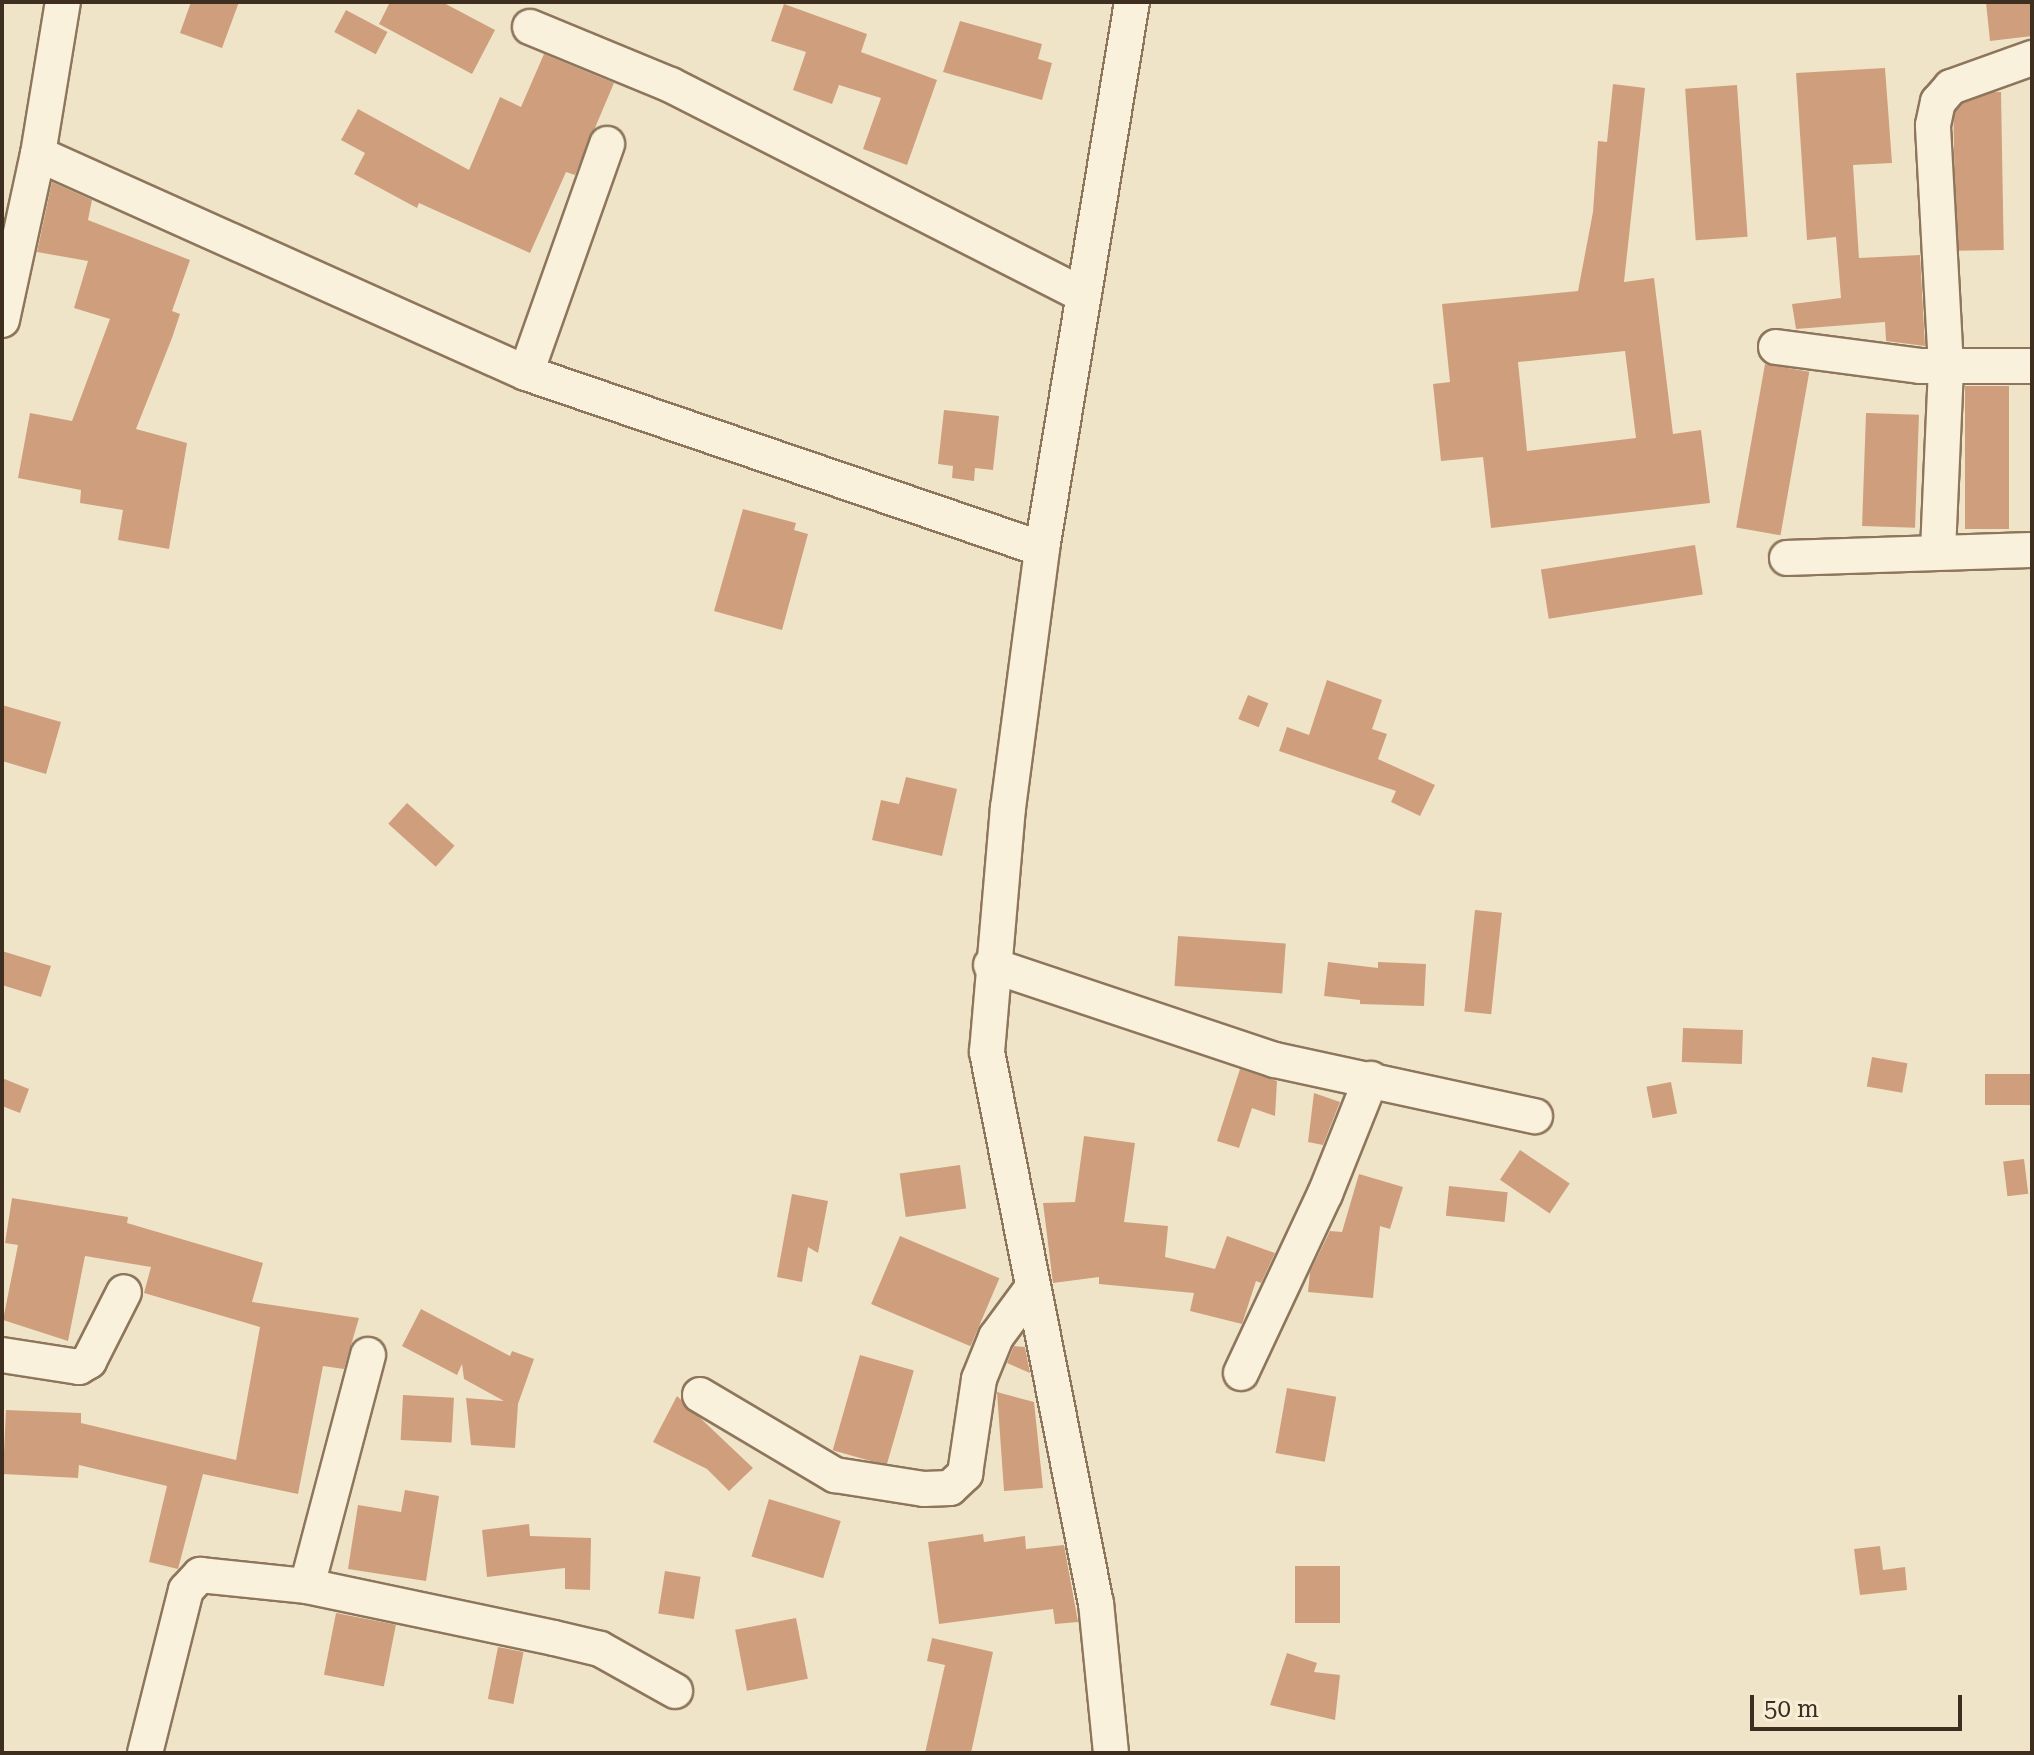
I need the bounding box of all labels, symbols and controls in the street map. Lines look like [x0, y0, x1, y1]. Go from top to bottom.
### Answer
scale bar [1754, 1679, 1966, 1729]
text: 50 m [1764, 1695, 1819, 1723]

